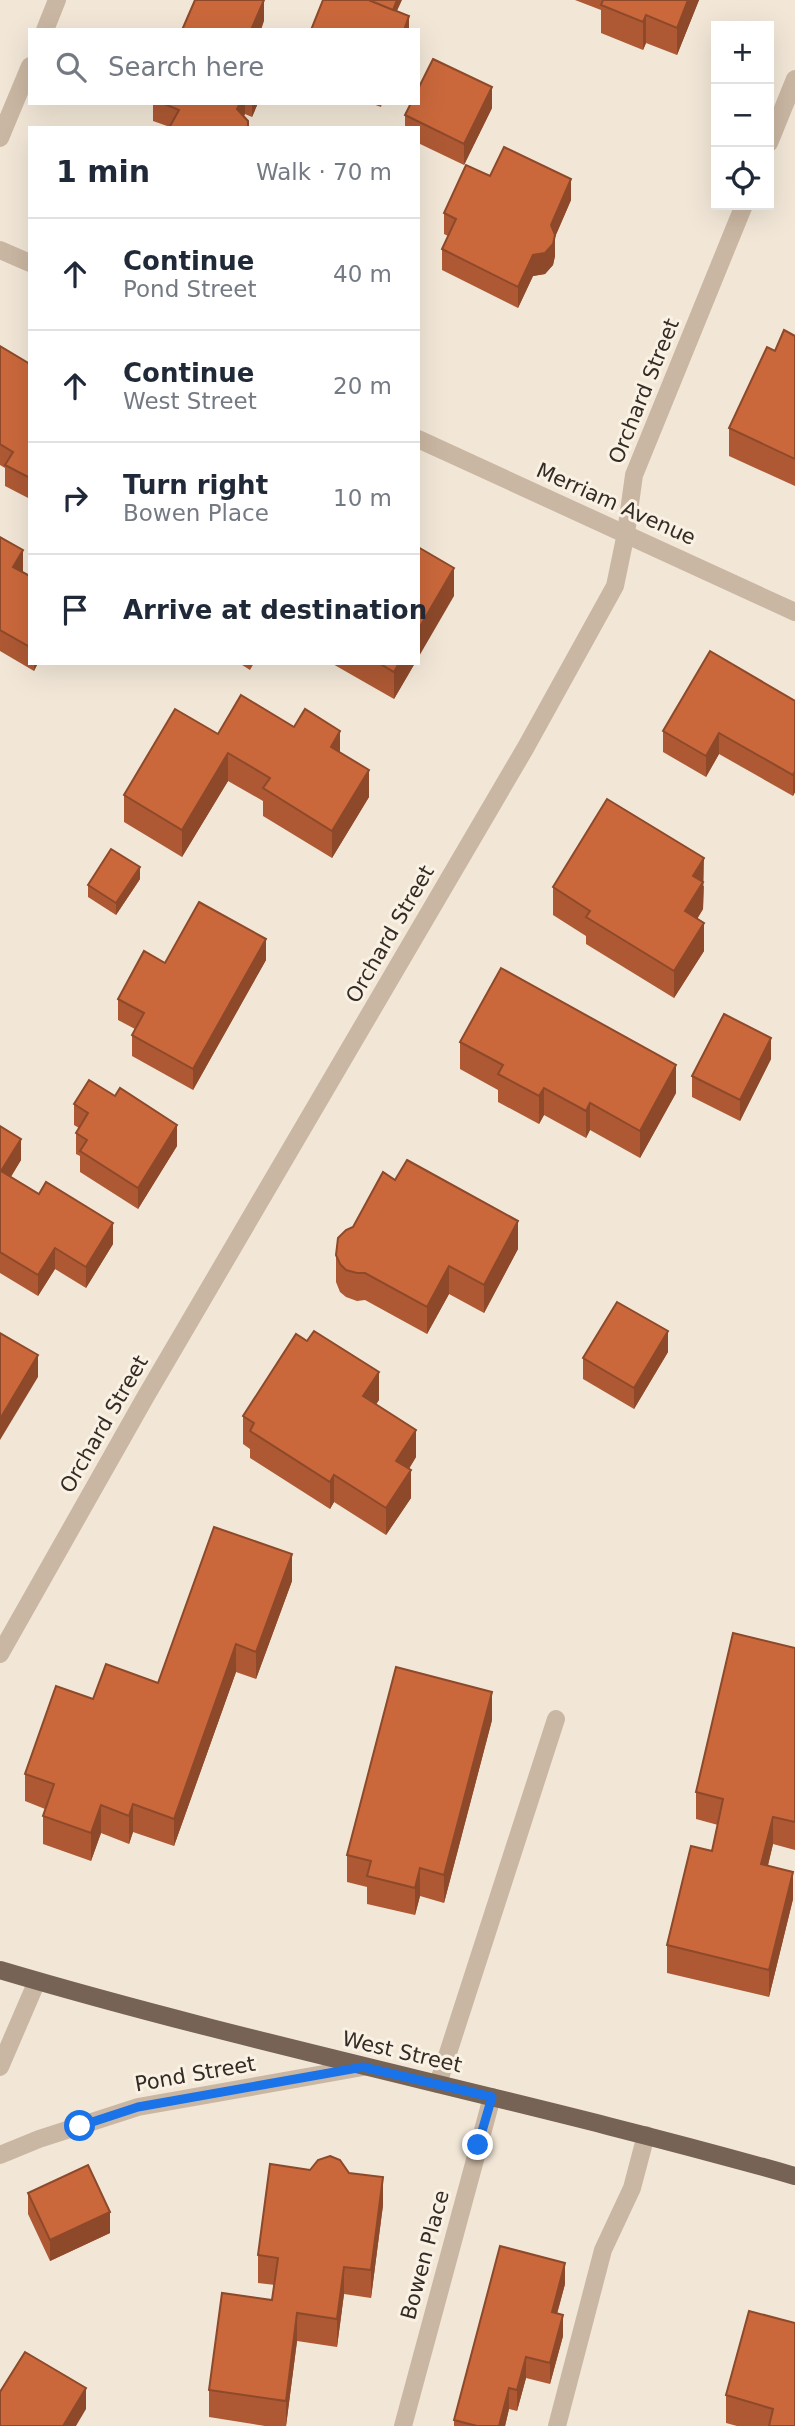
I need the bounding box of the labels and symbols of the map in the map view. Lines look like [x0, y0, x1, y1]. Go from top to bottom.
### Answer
street label: Orchard Street [604, 315, 684, 467]
street label: Merriam Avenue [533, 458, 699, 550]
street label: Orchard Street [341, 861, 439, 1007]
street label: Orchard Street [55, 1351, 153, 1497]
street label: West Street [340, 2027, 464, 2077]
street label: Pond Street [133, 2052, 257, 2096]
route start [64, 2110, 95, 2141]
route end [462, 2129, 493, 2160]
street label: Bowen Place [396, 2188, 454, 2322]

